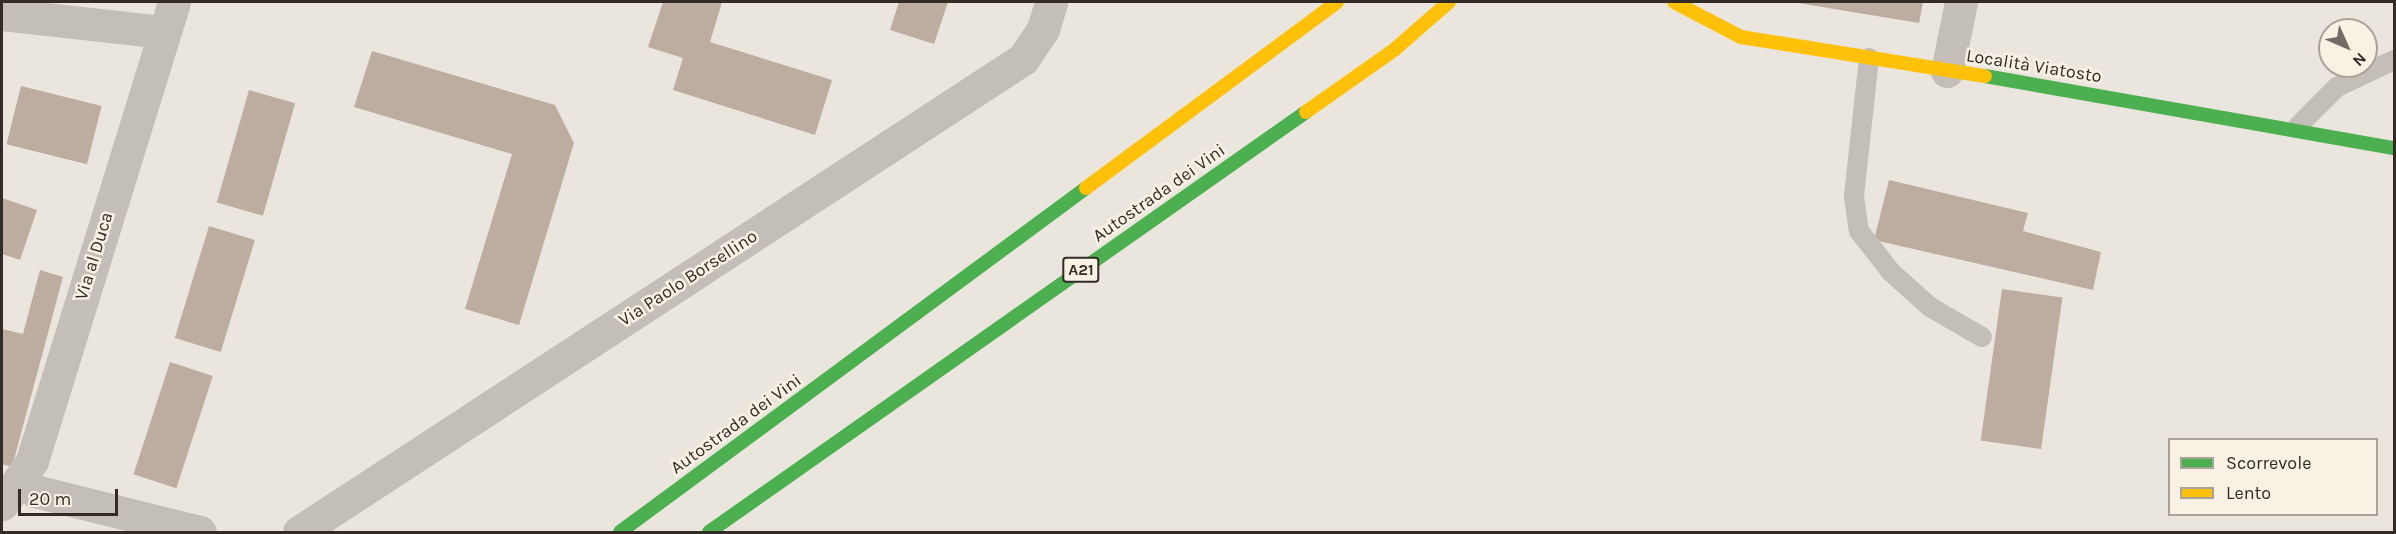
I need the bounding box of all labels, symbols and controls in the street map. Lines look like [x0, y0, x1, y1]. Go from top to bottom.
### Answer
north arrow [2318, 18, 2378, 78]
street label: Località Viatosto [1965, 45, 2103, 87]
text: N [2349, 49, 2370, 70]
street label: Autostrada dei Vini [1089, 139, 1229, 247]
street label: Via al Duca [70, 209, 118, 303]
street label: Via Paolo Borsellino [615, 225, 761, 331]
road number: A21 [1062, 257, 1100, 283]
street label: Autostrada dei Vini [666, 369, 806, 479]
legend [2168, 438, 2378, 516]
text: Scorrevole [2226, 452, 2311, 474]
scale bar [21, 477, 122, 515]
text: Lento [2226, 482, 2271, 504]
text: 20 m [29, 488, 71, 510]

